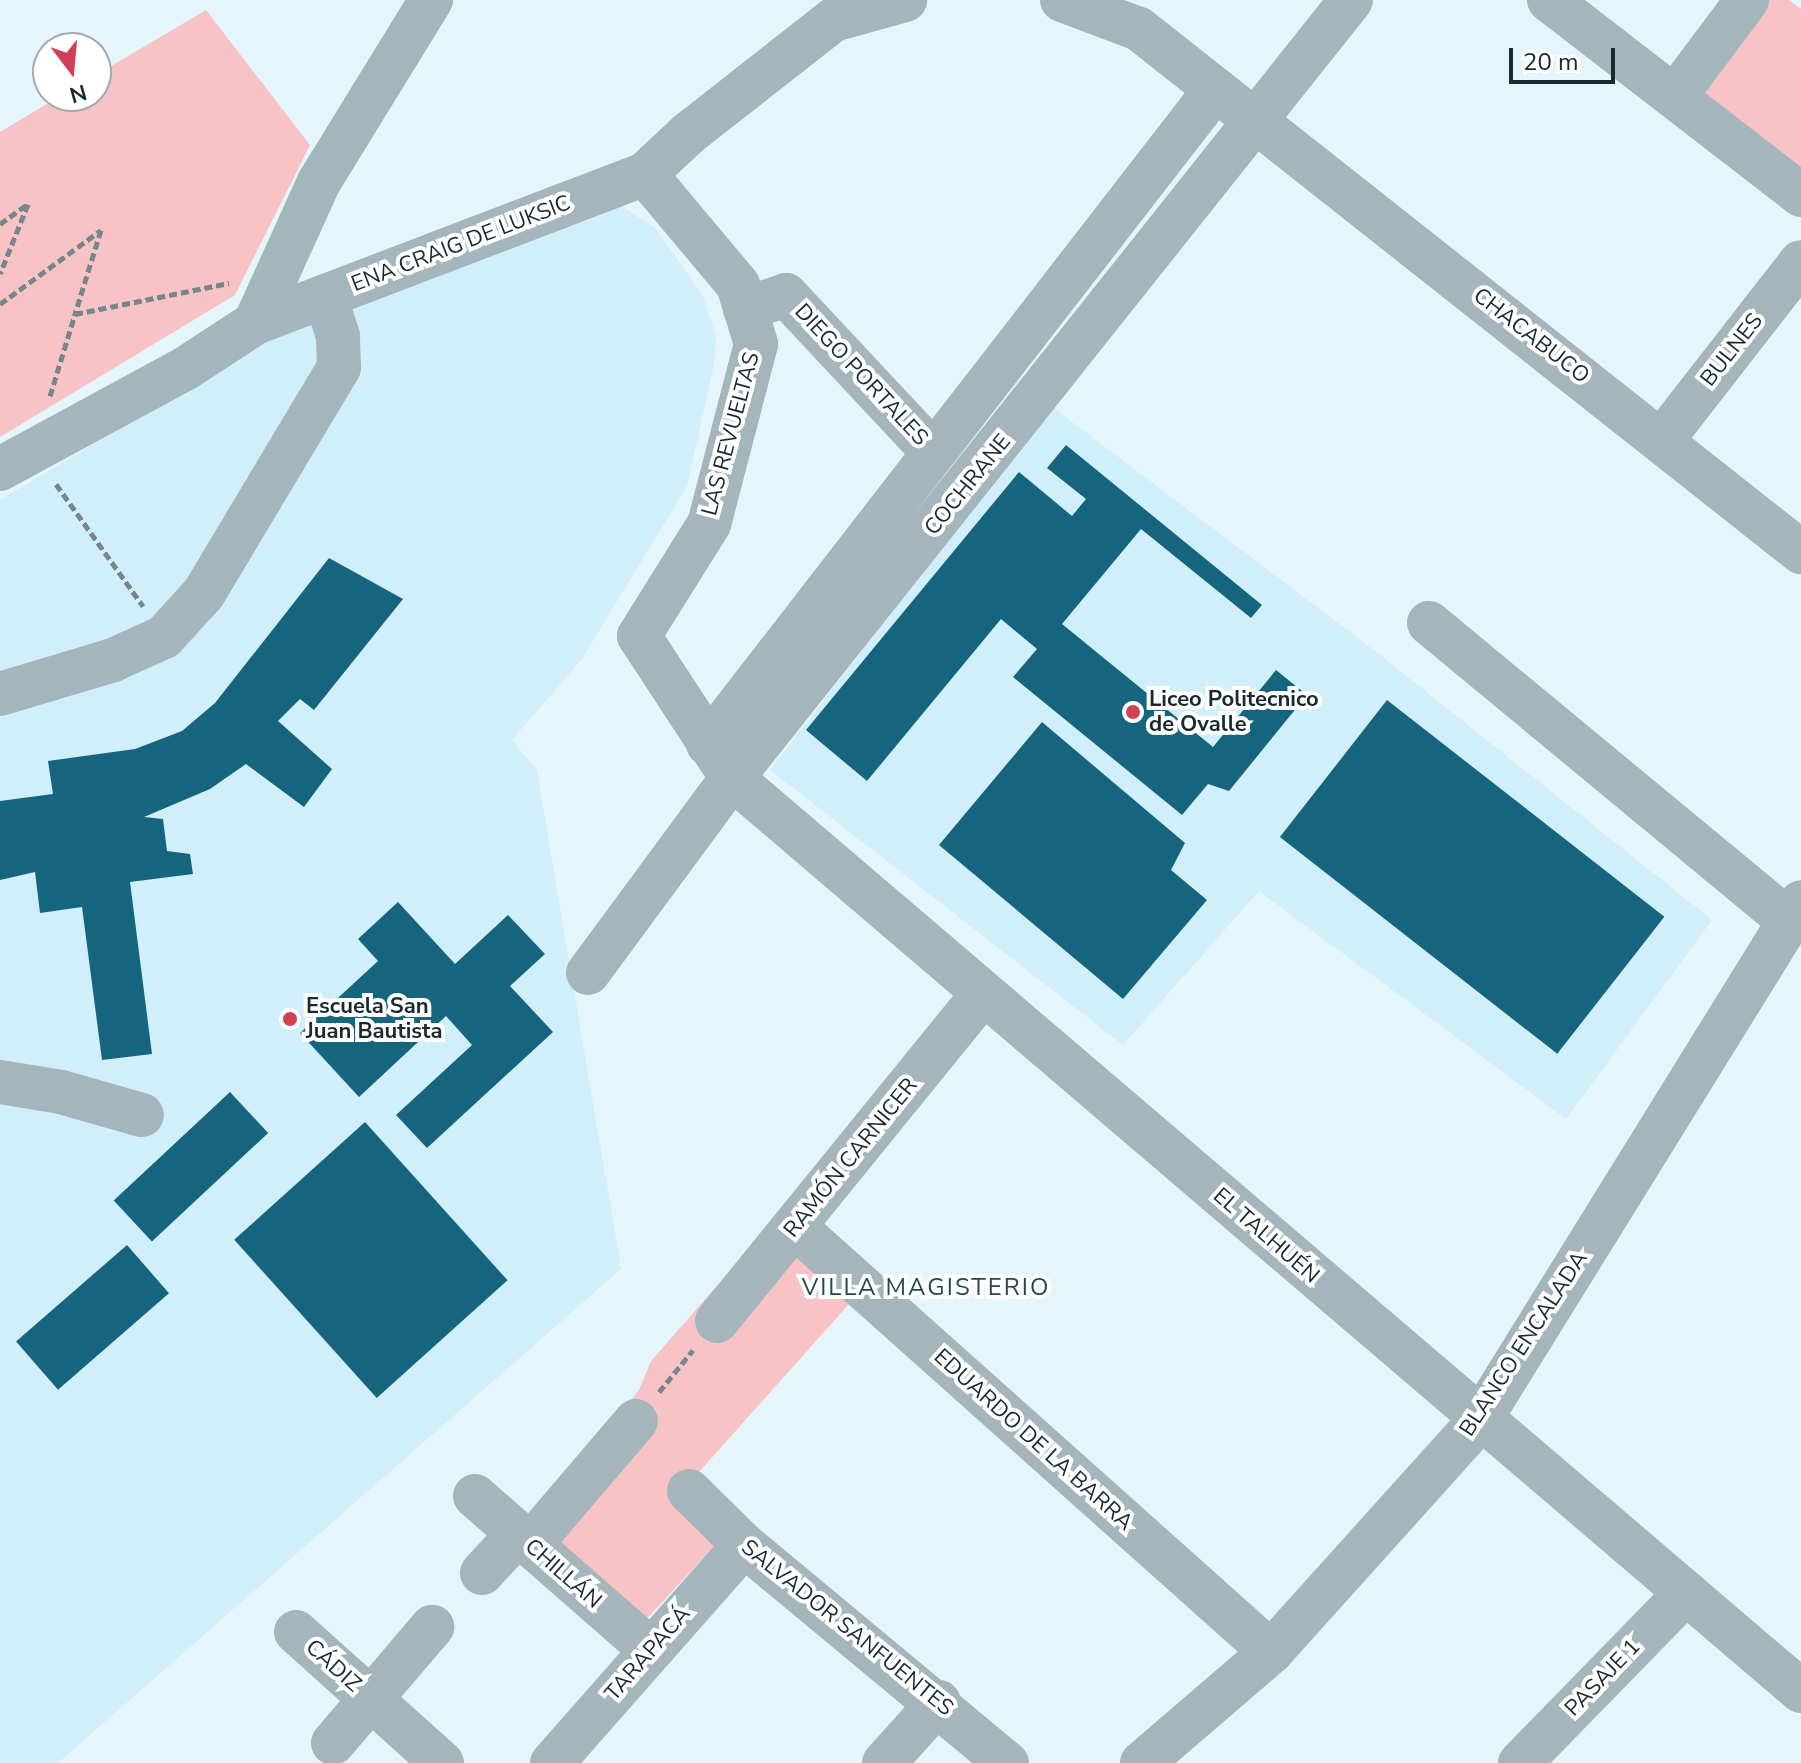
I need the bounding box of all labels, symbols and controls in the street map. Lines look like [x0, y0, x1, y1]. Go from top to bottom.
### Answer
north arrow [32, 32, 112, 112]
scale bar [1513, 32, 1619, 82]
text: 20 m [1523, 46, 1579, 78]
text: N [66, 76, 90, 110]
street label: ENA CRAIG DE LUKSIC [348, 190, 574, 298]
street label: CHACABUCO [1468, 283, 1594, 389]
street label: DIEGO PORTALES [789, 299, 933, 451]
street label: BULNES [1695, 308, 1769, 392]
street label: LAS REVUELTAS [696, 349, 766, 519]
street label: COCHRANE [919, 429, 1017, 541]
place label: Liceo Politecnico de Ovalle [1149, 686, 1319, 738]
marker: Liceo Politecnico de Ovalle [1124, 703, 1142, 721]
place label: Escuela San Juan Bautista [306, 993, 442, 1044]
marker: Escuela San Juan Bautista [281, 1010, 299, 1028]
street label: RAMÓN CARNICER [779, 1073, 923, 1243]
street label: EL TALHUÉN [1208, 1183, 1324, 1289]
street label: BLANCO ENCALADA [1454, 1247, 1594, 1441]
district label: VILLA MAGISTERIO [802, 1274, 1050, 1302]
street label: EDUARDO DE LA BARRA [928, 1344, 1138, 1536]
street label: CHILLÁN [519, 1534, 607, 1614]
street label: SALVADOR SANFUENTES [736, 1534, 958, 1722]
street label: TARAPACÁ [600, 1601, 696, 1707]
street label: CÁDIZ [300, 1634, 366, 1698]
street label: PASAJE 1 [1560, 1634, 1646, 1722]

